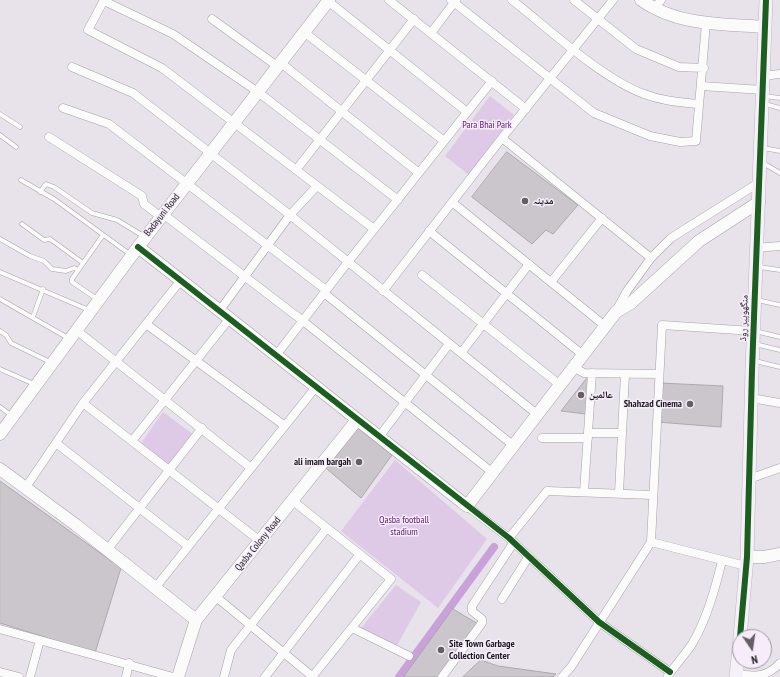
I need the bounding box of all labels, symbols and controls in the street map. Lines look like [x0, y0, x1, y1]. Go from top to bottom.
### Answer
park label: Para Bhai Park [462, 119, 512, 131]
street label: Badayuni Road [142, 191, 182, 239]
place label: مدینہ [533, 195, 554, 207]
marker: مدینہ [520, 196, 530, 206]
street label: منگھوپیر روڈ [737, 295, 751, 341]
place label: عالمین [589, 389, 613, 401]
marker: عالمین [576, 390, 586, 400]
place label: Shahzad Cinema [624, 398, 682, 410]
marker: Shahzad Cinema [685, 399, 695, 409]
place label: ali imam bargah [294, 456, 351, 468]
marker: ali imam bargah [354, 457, 364, 467]
park label: Qasba football stadium [379, 514, 429, 538]
street label: Qasba Colony Road [233, 515, 283, 573]
north arrow [732, 629, 772, 669]
place label: Site Town Garbage Collection Center [449, 638, 515, 662]
marker: Site Town Garbage Collection Center [436, 645, 446, 655]
text: N [750, 652, 759, 667]

